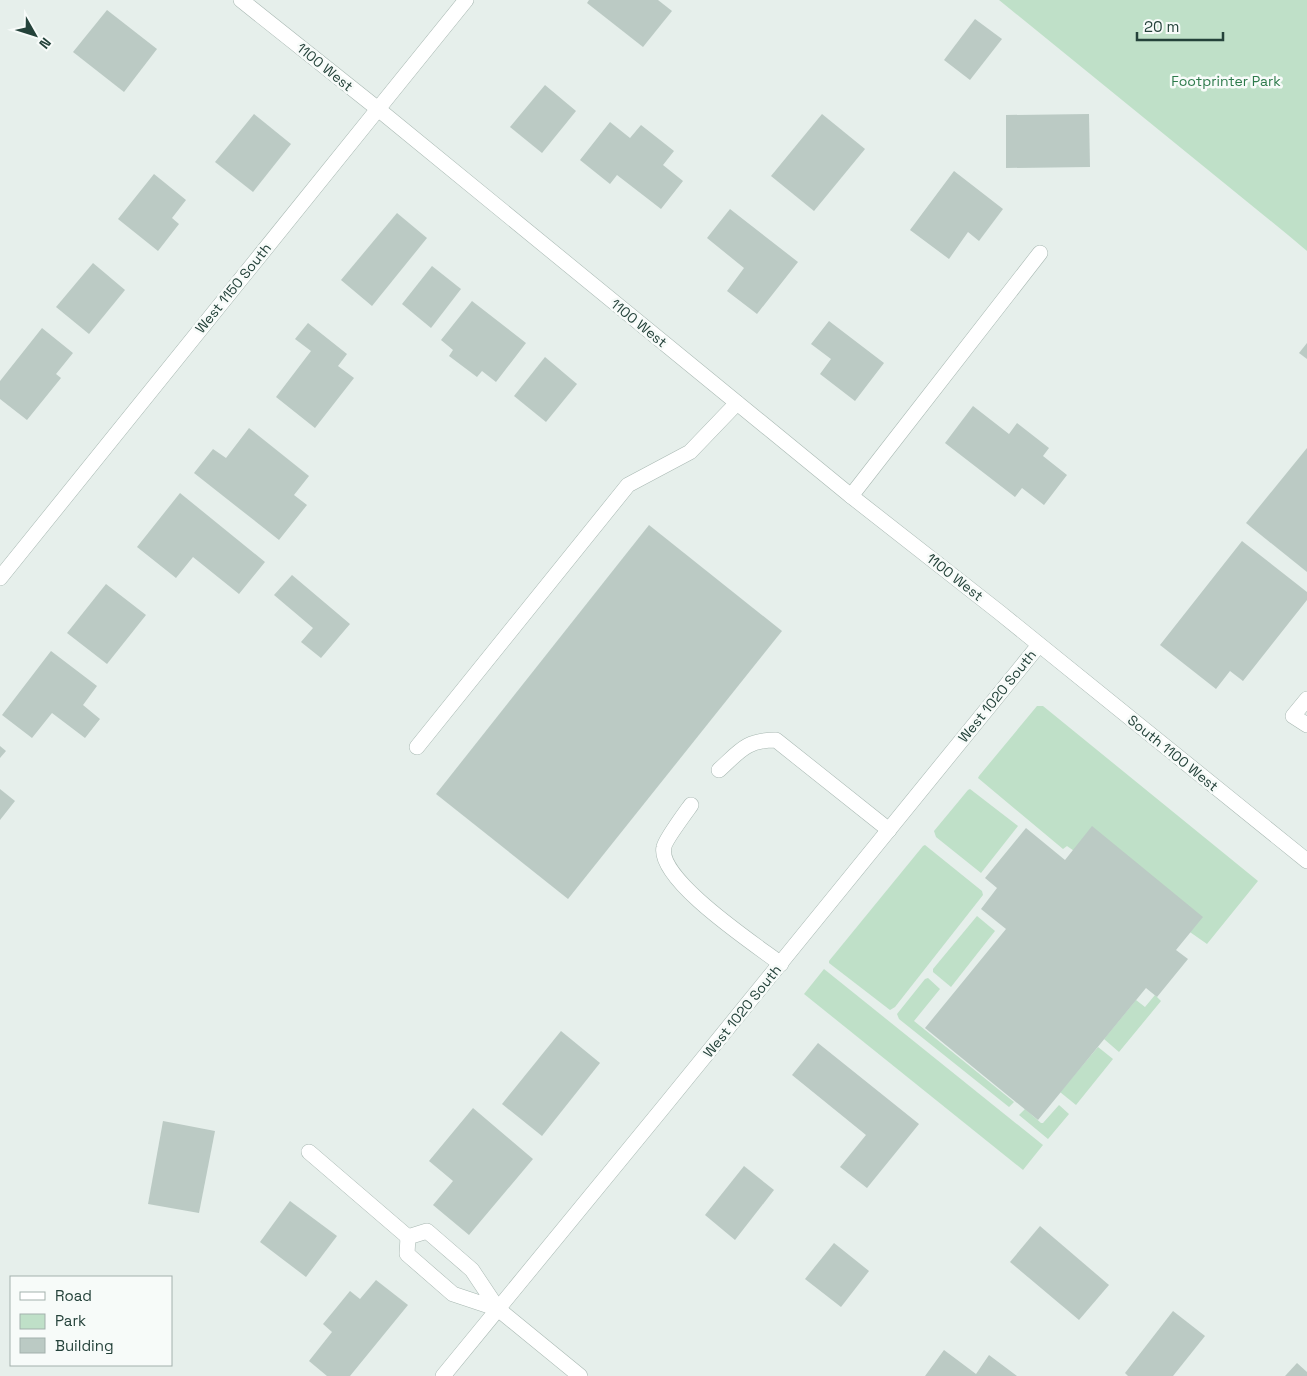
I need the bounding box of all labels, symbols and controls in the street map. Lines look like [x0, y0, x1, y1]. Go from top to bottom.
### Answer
north arrow [10, 10, 60, 60]
scale bar [1137, 10, 1223, 42]
text: 20 m [1144, 17, 1179, 36]
text: N [35, 34, 55, 52]
street label: 1100 West [293, 39, 357, 95]
park label: Footprinter Park [1171, 72, 1281, 90]
street label: West 1150 South [191, 239, 275, 337]
street label: 1100 West [607, 295, 671, 351]
street label: 1100 West [923, 549, 987, 605]
street label: West 1020 South [954, 646, 1040, 746]
street label: South 1100 West [1124, 711, 1222, 795]
street label: West 1020 South [699, 961, 785, 1061]
legend [10, 1276, 172, 1366]
text: Road [55, 1286, 92, 1305]
text: Park [55, 1311, 86, 1330]
text: Building [55, 1336, 114, 1355]

